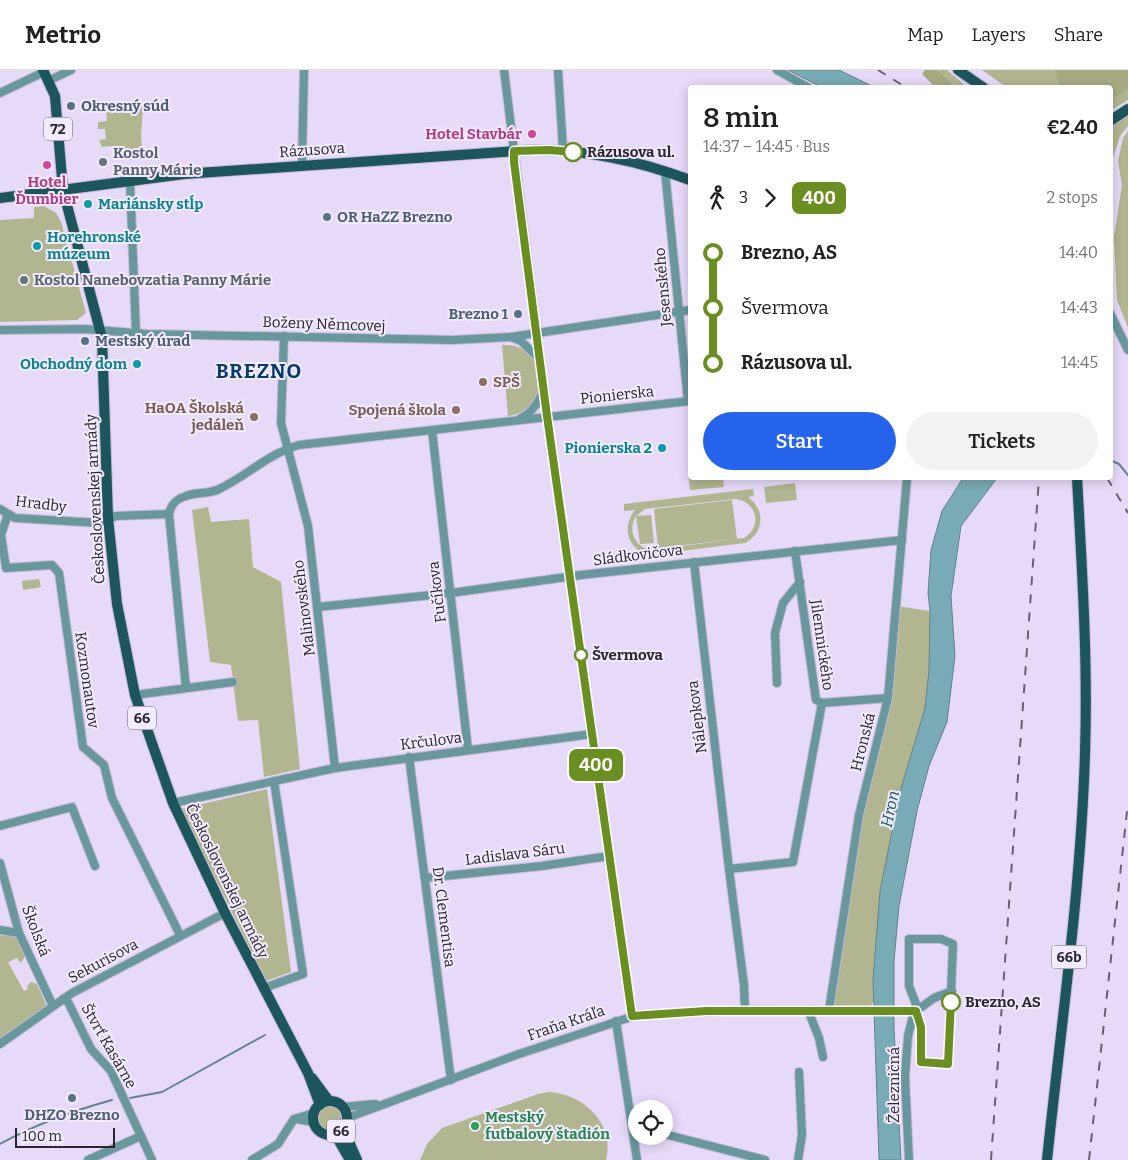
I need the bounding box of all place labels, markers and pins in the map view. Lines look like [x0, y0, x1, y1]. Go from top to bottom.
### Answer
place label: Okresný súd [81, 97, 169, 115]
marker: Okresný súd [65, 100, 77, 112]
place label: Hotel Stavbár [425, 125, 522, 143]
marker: Hotel Stavbár [526, 128, 538, 140]
marker: Rázusova ul. [563, 142, 583, 162]
place label: Rázusova ul. [587, 143, 675, 161]
place label: Kostol Panny Márie [113, 144, 201, 179]
marker: Kostol Panny Márie [97, 156, 109, 168]
marker: Hotel Ďumbier [41, 159, 53, 171]
place label: Hotel Ďumbier [15, 173, 79, 208]
place label: Mariánsky stĺp [98, 194, 203, 213]
marker: Mariánsky stĺp [82, 198, 94, 210]
place label: OR HaZZ Brezno [337, 208, 453, 226]
marker: OR HaZZ Brezno [321, 211, 333, 223]
place label: Horehronské múzeum [47, 228, 141, 263]
marker: Horehronské múzeum [31, 240, 43, 252]
place label: Kostol Nanebovzatia Panny Márie [34, 271, 271, 289]
marker: Kostol Nanebovzatia Panny Márie [18, 274, 30, 286]
place label: Brezno 1 [448, 305, 509, 323]
marker: Brezno 1 [512, 308, 524, 320]
place label: Mestský úrad [95, 332, 190, 350]
marker: Mestský úrad [79, 335, 91, 347]
place label: Obchodný dom [20, 355, 128, 373]
marker: Obchodný dom [131, 358, 143, 370]
place label: SPŠ [493, 372, 520, 391]
marker: SPŠ [477, 376, 489, 388]
place label: HaOA Školská jedáleň [145, 398, 245, 434]
place label: Spojená škola [349, 401, 447, 419]
marker: Spojená škola [450, 404, 462, 416]
marker: HaOA Školská jedáleň [248, 411, 260, 423]
place label: Pionierska 2 [564, 439, 652, 457]
marker: Pionierska 2 [656, 442, 668, 454]
place label: Švermova [592, 645, 663, 664]
marker: Švermova [574, 648, 588, 662]
marker: Brezno, AS [941, 992, 961, 1012]
place label: Brezno, AS [965, 993, 1041, 1011]
marker: DHZO Brezno [66, 1092, 78, 1104]
place label: DHZO Brezno [24, 1106, 120, 1124]
place label: Mestský futbalový štadión [485, 1108, 610, 1143]
marker: Mestský futbalový štadión [469, 1120, 481, 1132]

